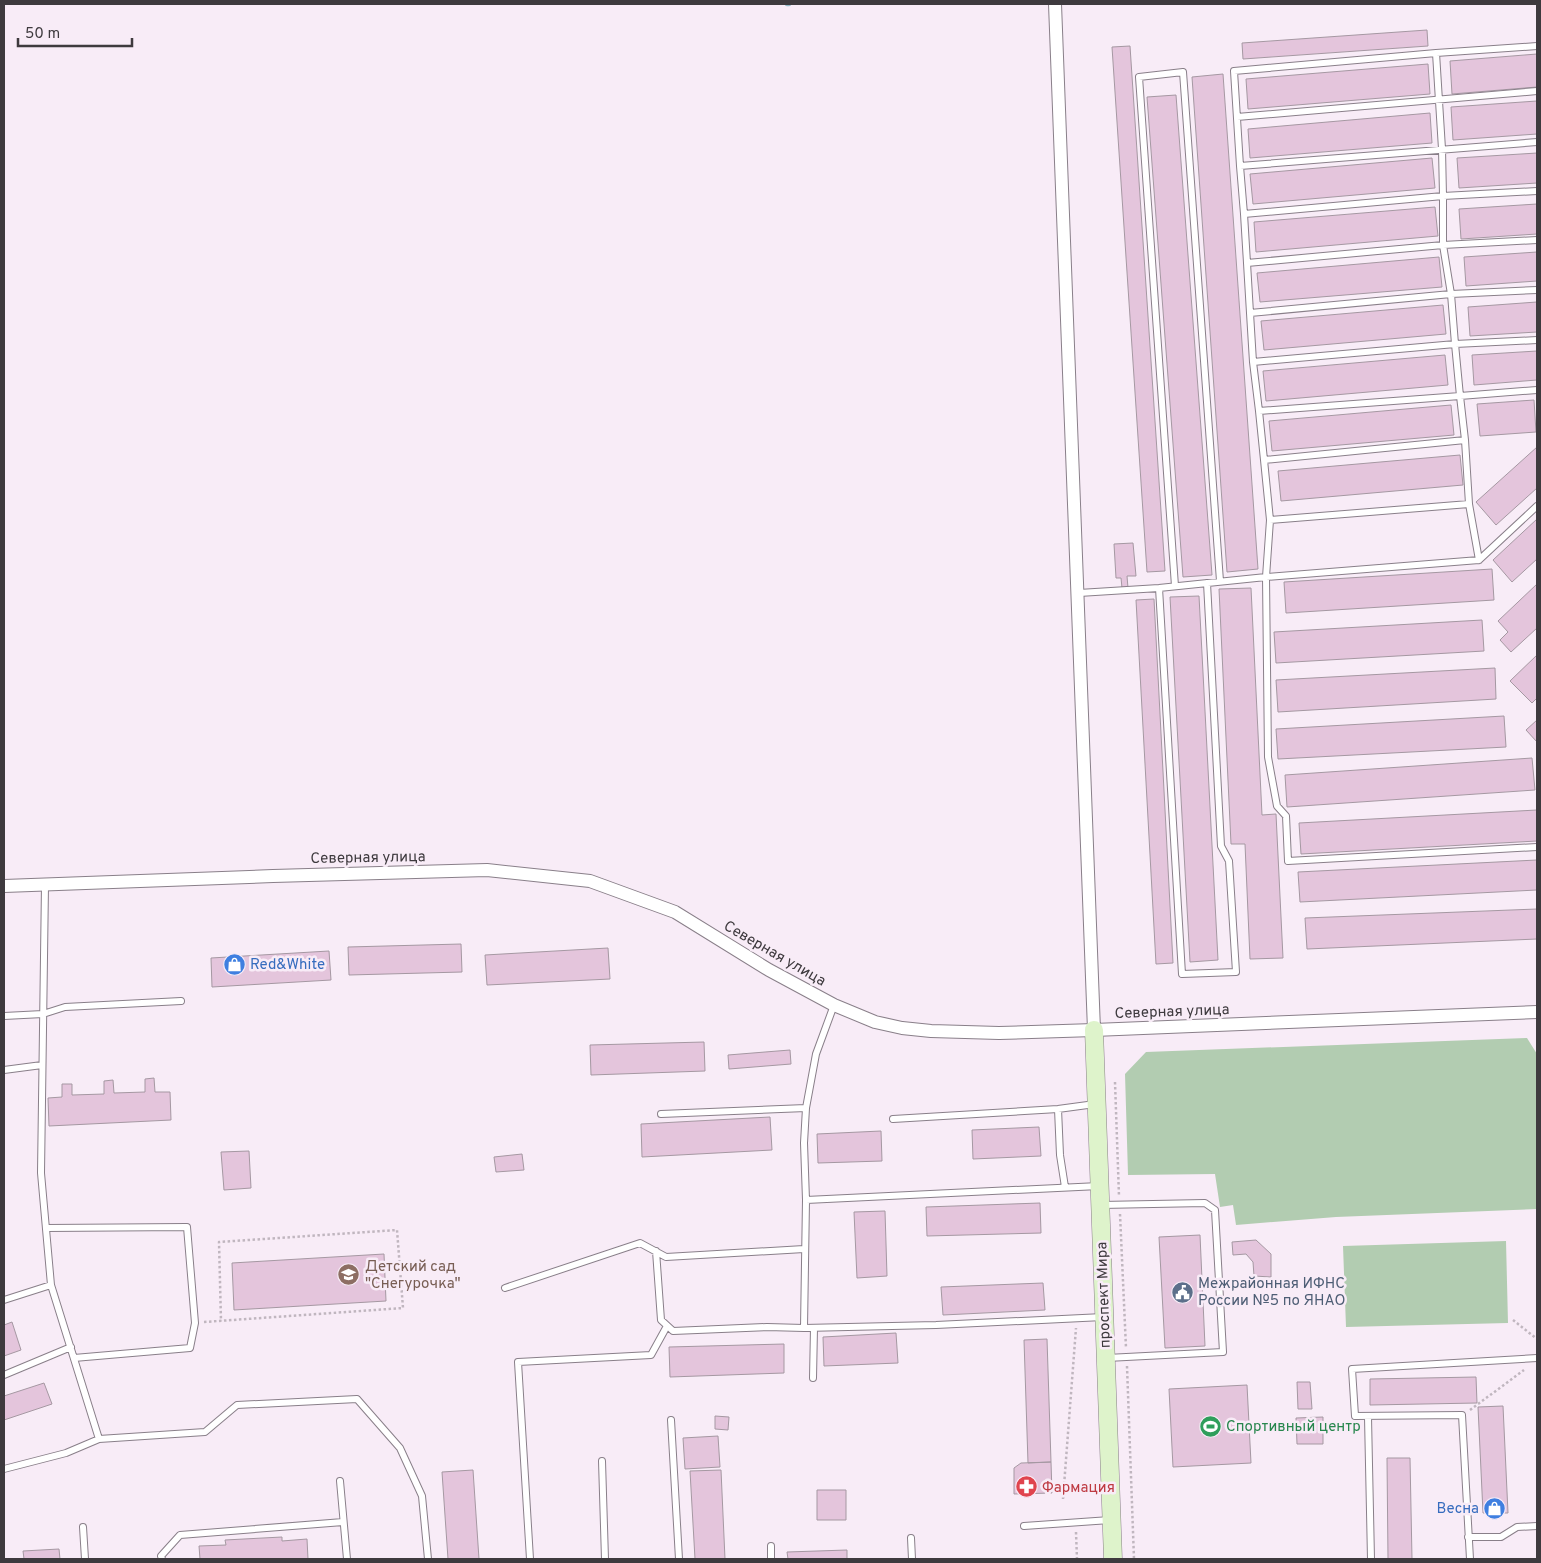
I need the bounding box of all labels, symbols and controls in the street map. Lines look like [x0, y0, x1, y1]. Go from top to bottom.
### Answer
scale bar [18, 15, 131, 47]
text: 50 m [25, 25, 60, 44]
street label: Северная улица [310, 848, 426, 869]
street label: Северная улица [720, 917, 829, 991]
shop icon: Red&White [222, 952, 246, 976]
place label: Red&White [250, 956, 325, 975]
street label: Северная улица [1114, 1001, 1230, 1024]
street label: проспект Мира [1093, 1241, 1116, 1349]
place label: Детский сад "Снегурочка" [365, 1258, 461, 1294]
school or university icon: Детский сад "Снегурочка" [337, 1263, 361, 1287]
place label: Межрайонная ИФНС России №5 по ЯНАО [1198, 1275, 1345, 1311]
public building icon: Межрайонная ИФНС России №5 по ЯНАО [1170, 1280, 1194, 1304]
sports icon: Спортивный центр [1198, 1414, 1222, 1438]
place label: Спортивный центр [1226, 1418, 1361, 1437]
pharmacy icon: Фармация [1014, 1475, 1038, 1499]
place label: Фармация [1042, 1479, 1115, 1498]
shop icon: Весна [1483, 1496, 1507, 1520]
place label: Весна [1436, 1500, 1479, 1519]

